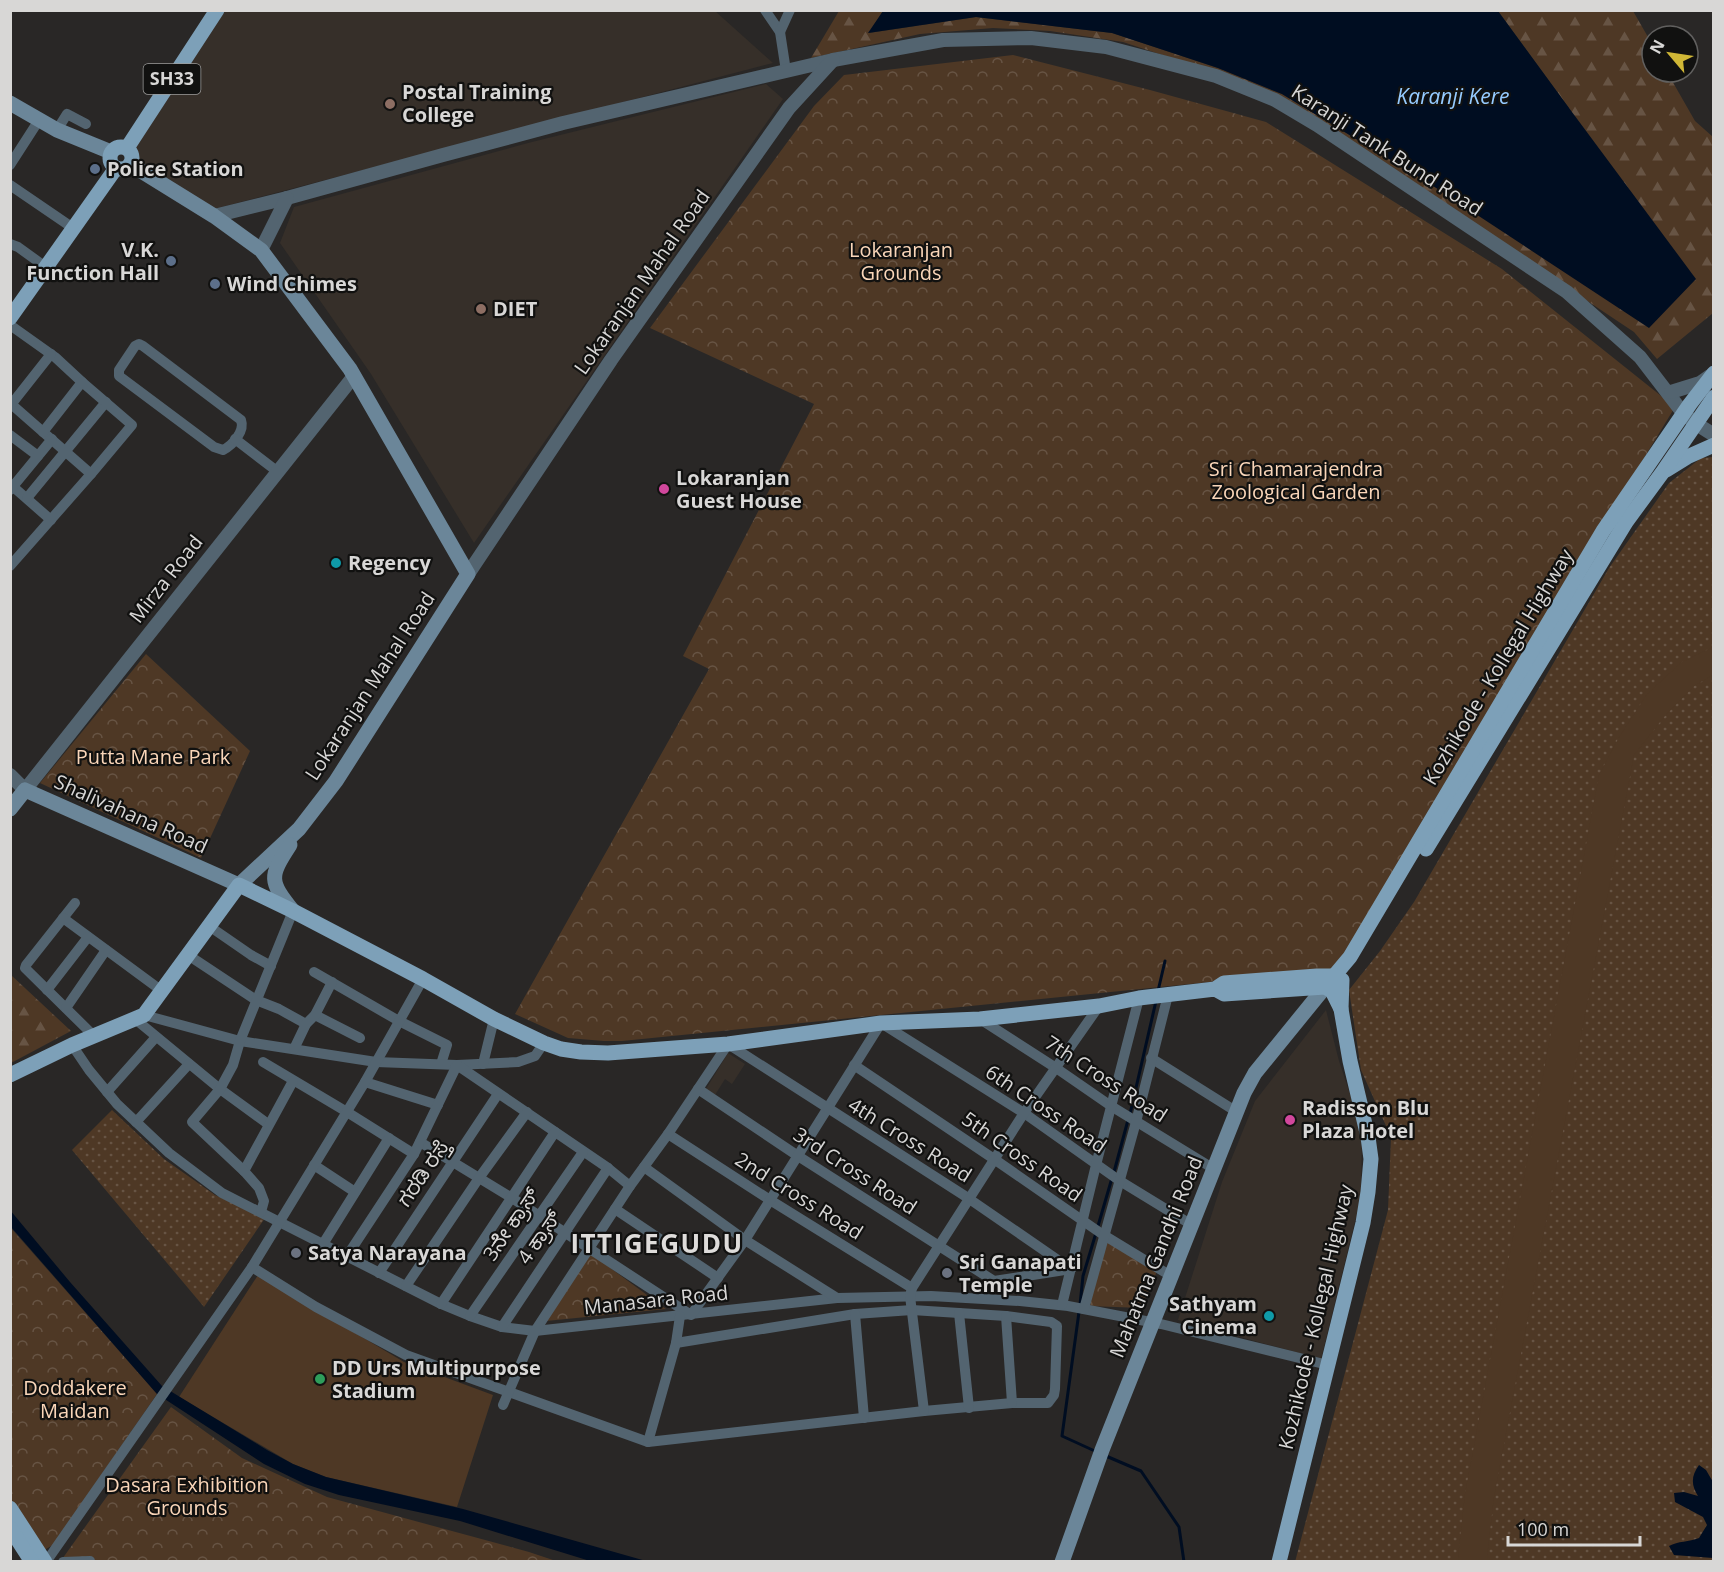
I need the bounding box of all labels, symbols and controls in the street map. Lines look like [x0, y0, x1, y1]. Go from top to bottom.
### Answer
north arrow [1640, 24, 1700, 84]
text: N [1644, 36, 1670, 58]
road number: SH33 [144, 64, 201, 94]
place label: Postal Training College [402, 78, 552, 128]
street label: Karanji Tank Bund Road [1286, 78, 1488, 222]
water label: Karanji Kere [1397, 82, 1509, 110]
marker: Postal Training College [383, 97, 397, 111]
place label: Police Station [107, 155, 244, 182]
marker: Police Station [88, 162, 102, 176]
street label: Lokaranjan Mahal Road [568, 184, 716, 379]
place label: V.K. Function Hall [26, 236, 159, 286]
park label: Lokaranjan Grounds [849, 236, 953, 286]
marker: V.K. Function Hall [164, 254, 178, 268]
place label: Wind Chimes [227, 270, 357, 297]
marker: Wind Chimes [208, 277, 222, 291]
place label: DIET [493, 295, 538, 322]
marker: DIET [474, 302, 488, 316]
park label: Sri Chamarajendra Zoological Garden [1209, 455, 1383, 505]
place label: Lokaranjan Guest House [676, 464, 802, 514]
marker: Lokaranjan Guest House [657, 482, 671, 496]
street label: Mirza Road [123, 529, 208, 628]
street label: Kozhikode - Kollegal Highway [1416, 543, 1579, 790]
place label: Regency [348, 549, 432, 576]
marker: Regency [329, 556, 343, 570]
street label: Lokaranjan Mahal Road [298, 586, 441, 785]
park label: Putta Mane Park [76, 743, 231, 770]
street label: Shalivahana Road [50, 768, 212, 859]
street label: 7th Cross Road [1040, 1029, 1173, 1128]
street label: 6th Cross Road [980, 1058, 1112, 1159]
street label: 4th Cross Road [843, 1091, 977, 1188]
place label: Radisson Blu Plaza Hotel [1302, 1094, 1429, 1144]
street label: 5th Cross Road [957, 1105, 1088, 1208]
marker: Radisson Blu Plaza Hotel [1283, 1113, 1297, 1127]
street label: 3rd Cross Road [788, 1121, 922, 1221]
street label: ಗರಡಿ ರಸ್ತೆ [390, 1133, 457, 1212]
street label: 2nd Cross Road [730, 1145, 868, 1246]
street label: Mahatma Gandhi Road [1103, 1152, 1208, 1361]
street label: 3ನೆೇ ಕ್ರಾಸ್ [476, 1181, 545, 1265]
street label: Kozhikode - Kollegal Highway [1272, 1181, 1359, 1452]
street label: 4 ಕ್ರಾಸ್ [511, 1204, 567, 1269]
district label: ITTIGEGUDU [570, 1225, 744, 1261]
place label: Satya Narayana [308, 1239, 467, 1266]
marker: Satya Narayana [289, 1246, 303, 1260]
place label: Sri Ganapati Temple [959, 1248, 1082, 1298]
marker: Sri Ganapati Temple [940, 1266, 954, 1280]
street label: Manasara Road [582, 1278, 730, 1321]
place label: Sathyam Cinema [1169, 1290, 1257, 1340]
marker: Sathyam Cinema [1262, 1309, 1276, 1323]
place label: DD Urs Multipurpose Stadium [332, 1354, 541, 1404]
marker: DD Urs Multipurpose Stadium [313, 1372, 327, 1386]
park label: Doddakere Maidan [23, 1374, 127, 1424]
park label: Dasara Exhibition Grounds [105, 1471, 269, 1521]
scale bar [1508, 1509, 1640, 1547]
text: 100 m [1517, 1517, 1569, 1541]

